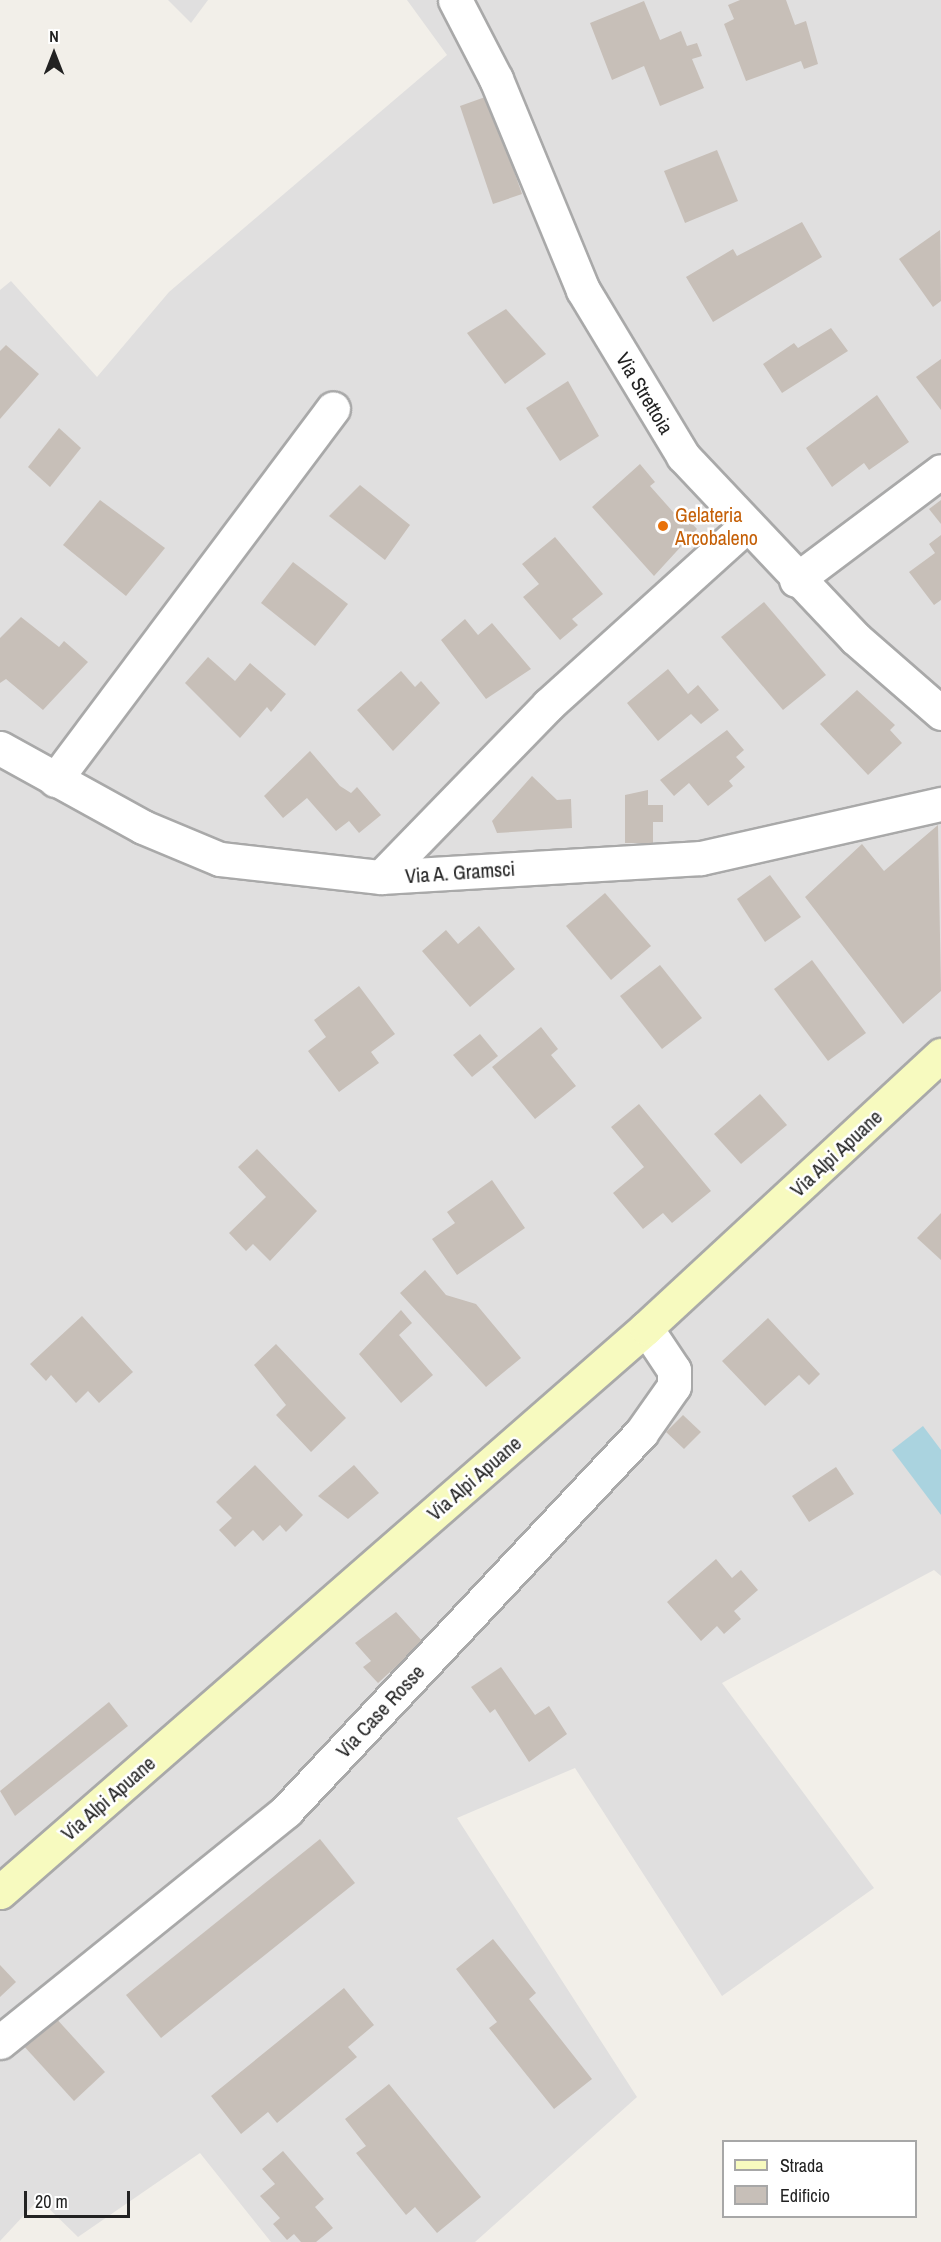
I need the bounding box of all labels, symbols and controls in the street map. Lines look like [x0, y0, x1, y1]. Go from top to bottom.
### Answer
north arrow [24, 24, 84, 84]
text: N [49, 25, 59, 47]
street label: Via Strettoia [611, 348, 679, 438]
place label: Gelateria Arcobaleno [675, 502, 758, 549]
marker: Gelateria Arcobaleno [656, 519, 670, 533]
street label: Via A. Gramsci [404, 856, 516, 888]
street label: Via Alpi Apuane [785, 1104, 887, 1202]
street label: Via Alpi Apuane [422, 1430, 526, 1526]
street label: Via Case Rosse [331, 1660, 429, 1762]
street label: Via Alpi Apuane [56, 1750, 160, 1846]
legend [722, 2140, 917, 2218]
text: Strada [780, 2153, 824, 2178]
scale bar [27, 2179, 134, 2217]
text: Edificio [780, 2183, 830, 2208]
text: 20 m [35, 2189, 68, 2214]

